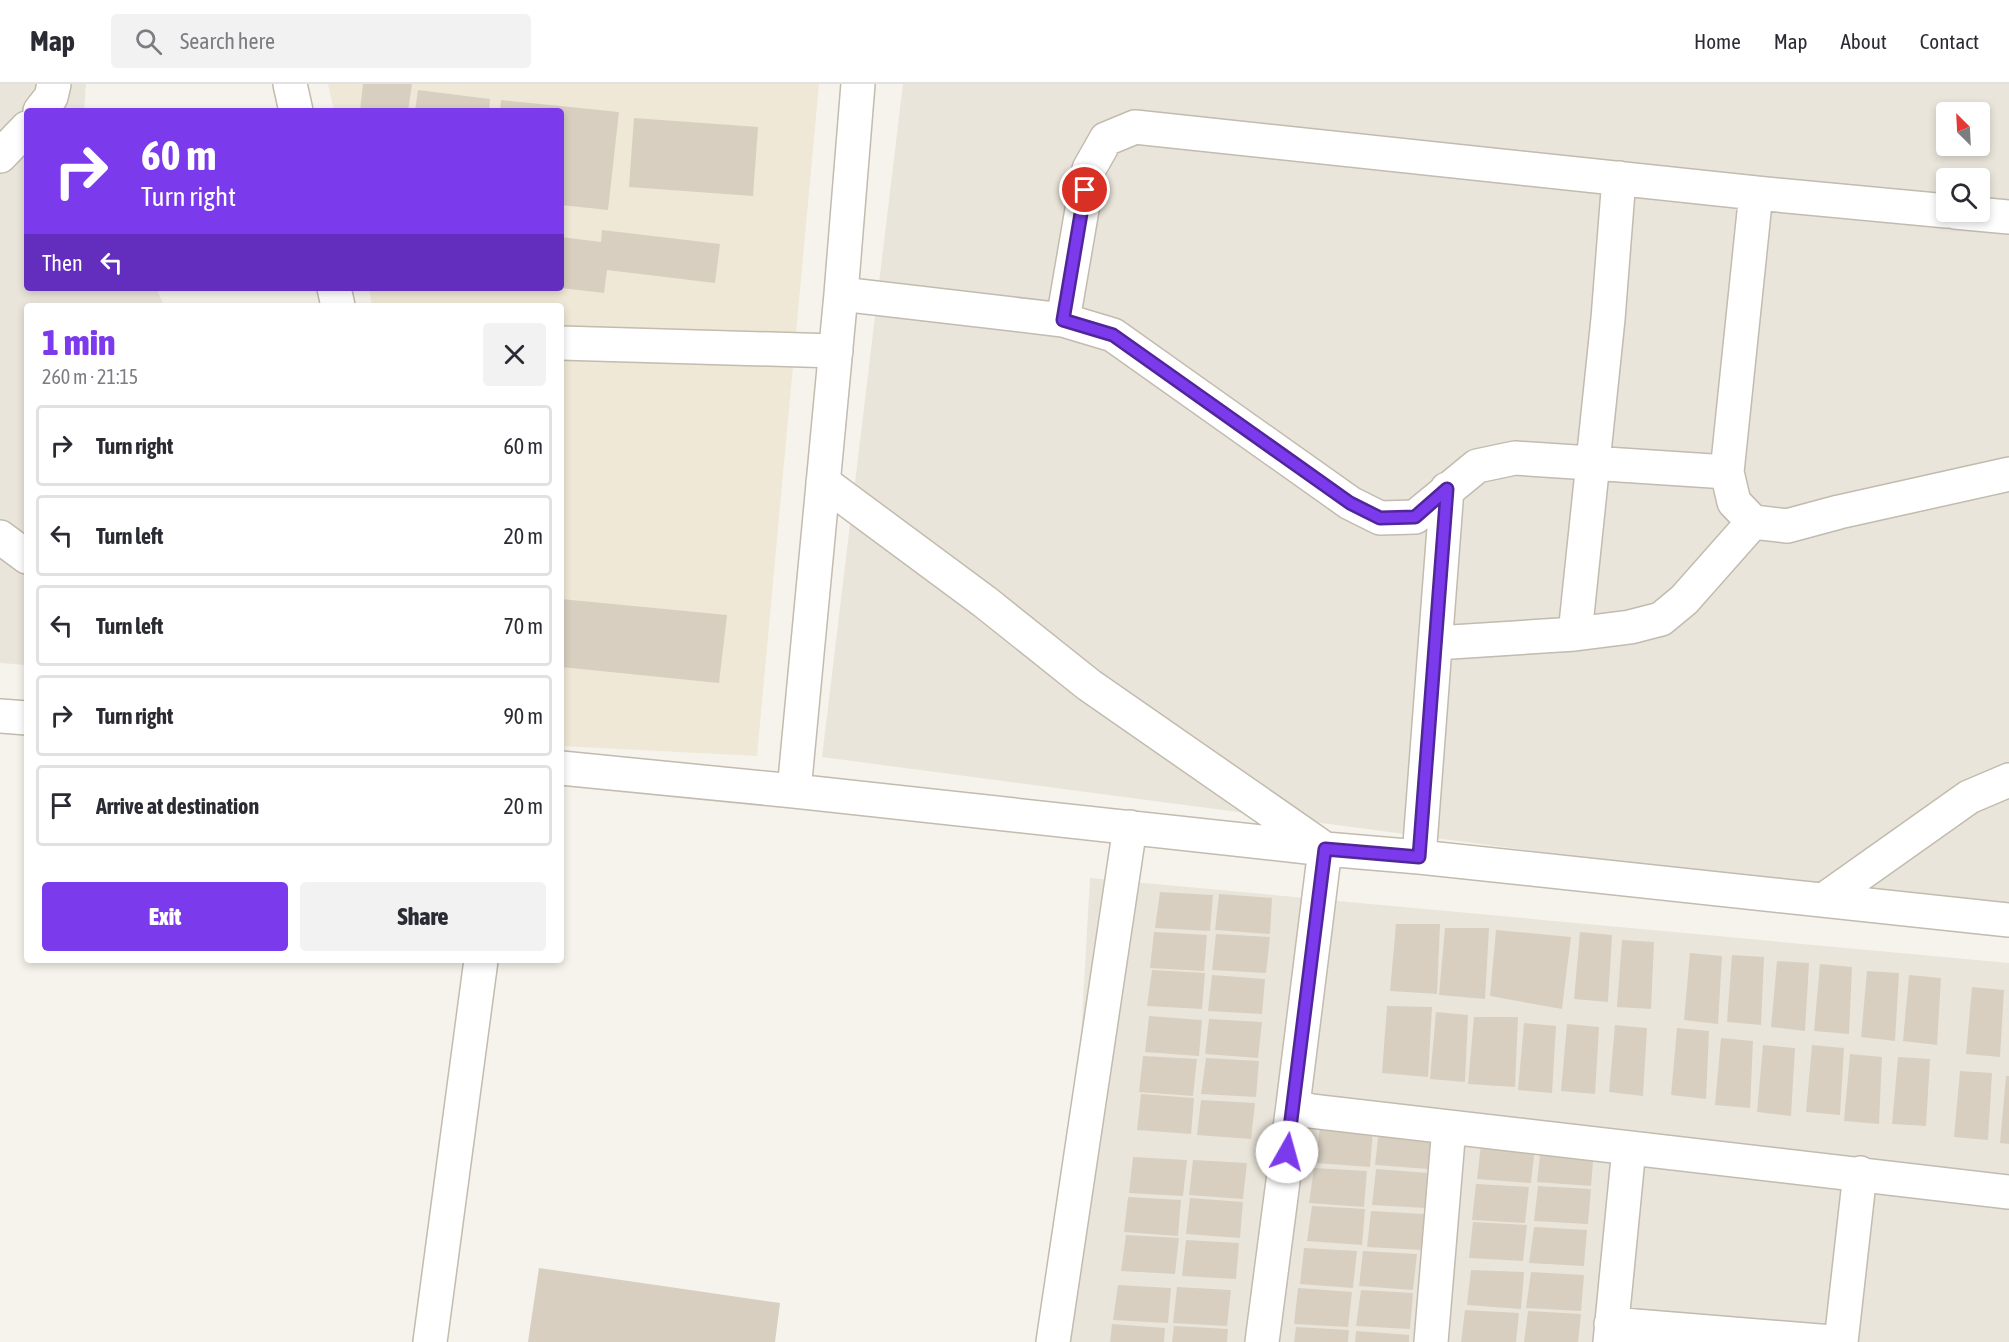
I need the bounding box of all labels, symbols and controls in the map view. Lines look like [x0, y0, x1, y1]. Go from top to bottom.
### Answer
search box [111, 14, 531, 68]
text: Map [30, 25, 75, 57]
icon: search [132, 25, 165, 58]
text: Search here [180, 28, 275, 54]
text: Home [1694, 29, 1741, 53]
text: Map [1774, 29, 1808, 53]
text: About [1841, 29, 1887, 53]
text: Contact [1920, 29, 1979, 53]
north arrow [1936, 102, 1990, 156]
map controls [1936, 102, 1990, 222]
text: 60 m [141, 131, 216, 179]
icon: right [42, 132, 120, 210]
pin [1059, 164, 1110, 215]
button: search [1936, 168, 1990, 222]
icon: arrive [1068, 173, 1101, 206]
text: Turn right [141, 181, 236, 212]
icon: left [95, 246, 128, 279]
text: Then [42, 250, 83, 276]
text: 1 min [42, 321, 116, 363]
button: close [483, 323, 546, 386]
text: 260 m · 21:15 [42, 365, 138, 388]
icon: right [45, 429, 78, 462]
text: Turn right [96, 433, 173, 459]
text: 60 m [503, 433, 543, 459]
icon: left [45, 519, 78, 552]
text: Turn left [96, 523, 163, 549]
text: 20 m [503, 523, 543, 549]
icon: left [45, 609, 78, 642]
text: Turn left [96, 613, 163, 639]
text: 70 m [503, 613, 543, 639]
icon: right [45, 699, 78, 732]
text: Turn right [96, 703, 173, 729]
text: 90 m [503, 703, 543, 729]
icon: arrive [45, 789, 78, 822]
text: Arrive at destination [96, 793, 259, 819]
text: 20 m [503, 793, 543, 819]
button: Exit [42, 882, 288, 951]
button: Share [300, 882, 546, 951]
position arrow [1255, 1120, 1319, 1184]

